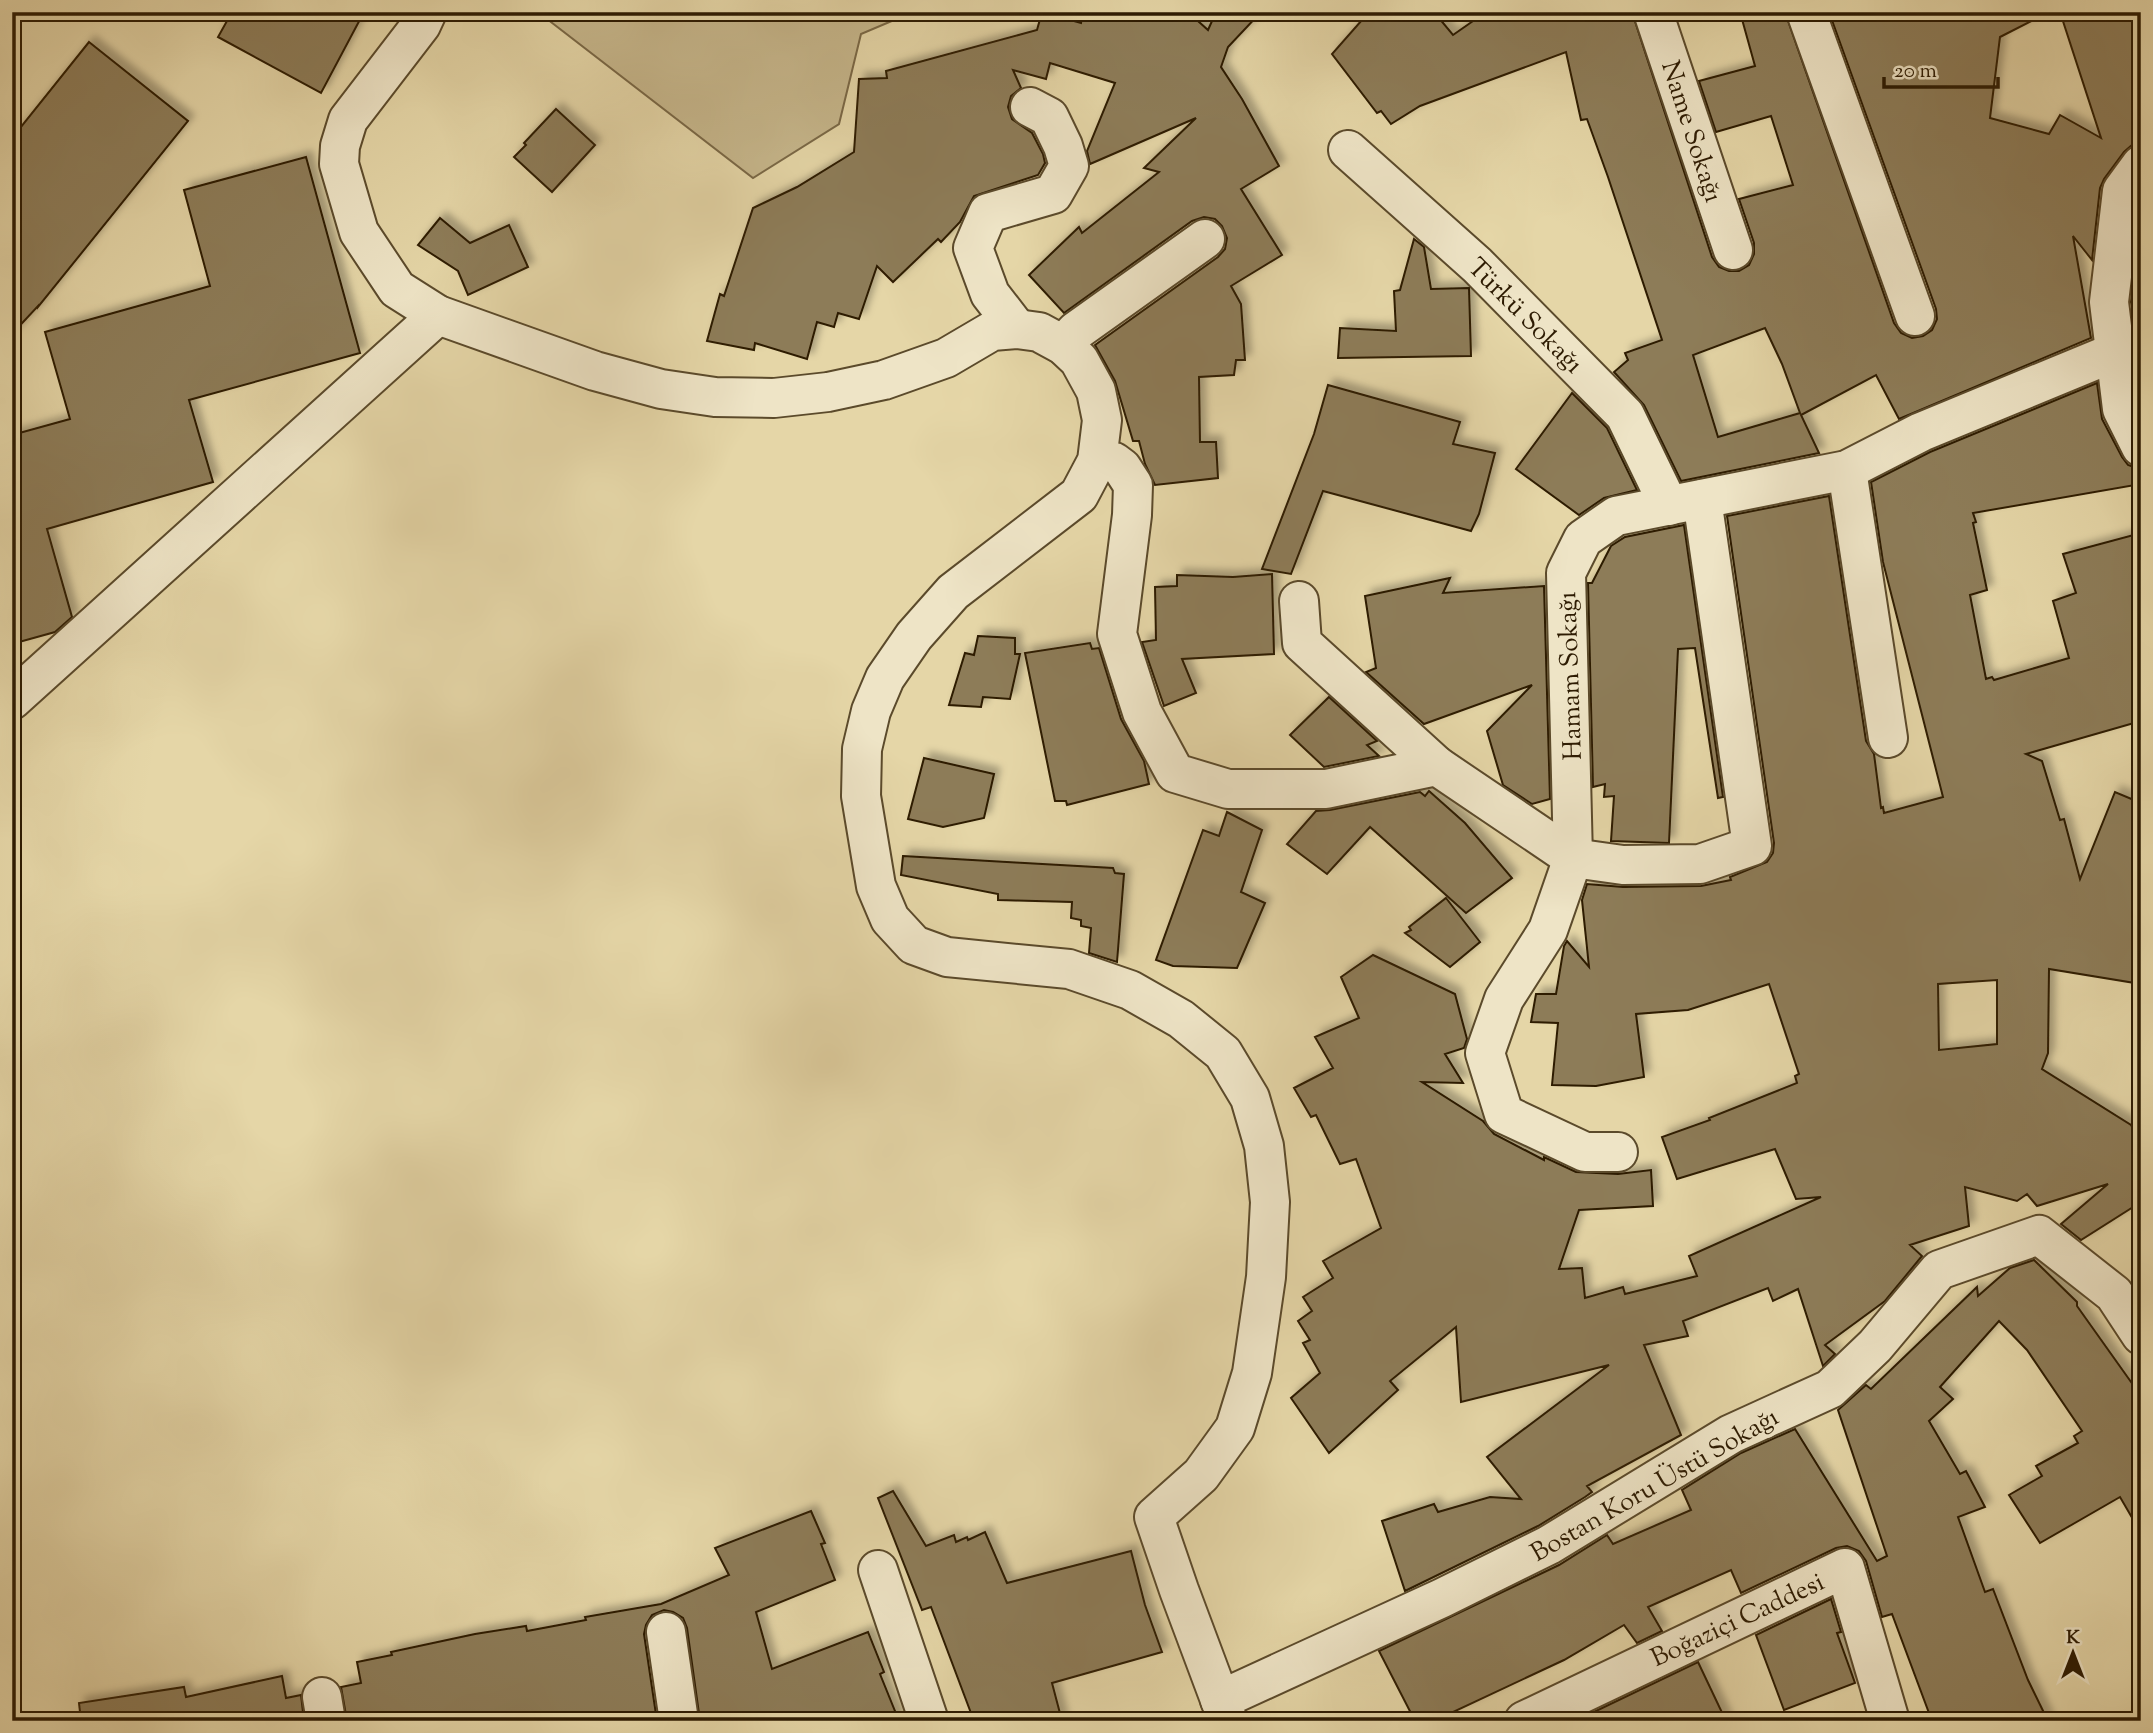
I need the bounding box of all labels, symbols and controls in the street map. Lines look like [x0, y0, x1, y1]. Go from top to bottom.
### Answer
scale bar [1884, 46, 1997, 90]
street label: Name Sokağı [1650, 56, 1731, 207]
text: 20 m [1894, 57, 1937, 87]
street label: Türkü Sokağı [1458, 251, 1590, 383]
street label: Hamam Sokağı [1550, 591, 1593, 761]
street label: Bostan Koru Üstü Sokağı [1524, 1400, 1786, 1572]
street label: Boğaziçi Caddesi [1645, 1565, 1831, 1678]
north arrow [2038, 1618, 2108, 1688]
text: K [2066, 1625, 2080, 1652]

